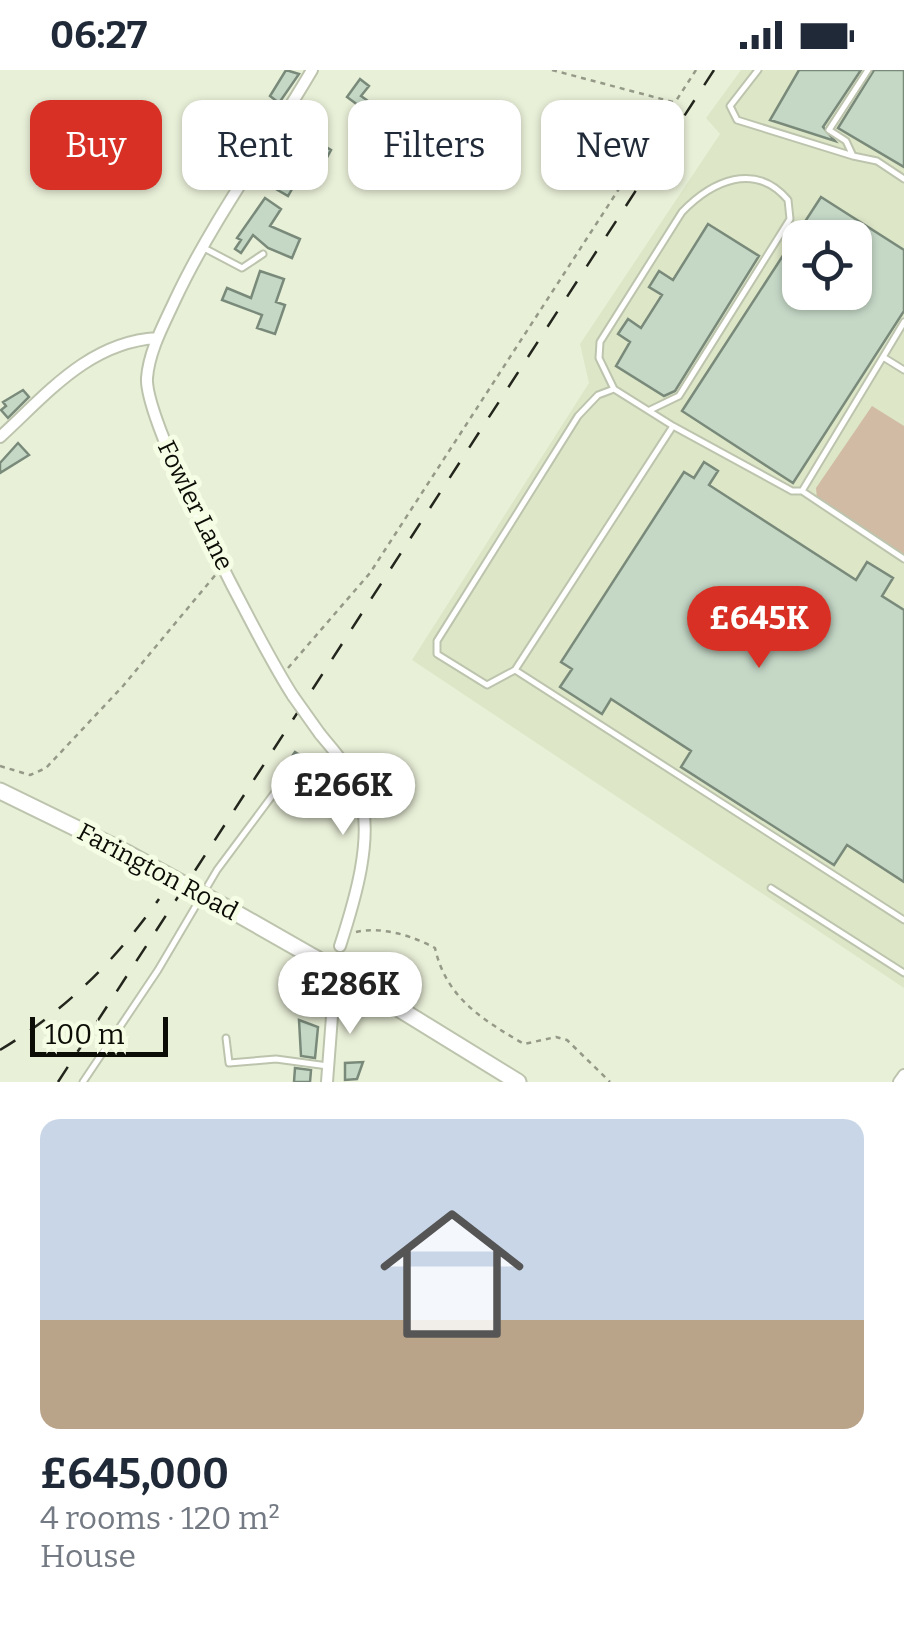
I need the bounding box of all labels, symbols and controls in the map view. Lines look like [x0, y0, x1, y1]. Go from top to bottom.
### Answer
text: 06:27 [50, 12, 147, 58]
chip: Buy [30, 100, 162, 190]
chip: Rent [182, 100, 328, 190]
chip: Filters [348, 100, 521, 190]
chip: New [541, 100, 684, 190]
map controls [782, 220, 872, 310]
button: locate [782, 220, 872, 310]
street label: Fowler Lane [151, 436, 239, 575]
pin: £645K [689, 586, 829, 671]
text: £645K [709, 599, 809, 637]
pin: £266K [273, 753, 413, 838]
text: £266K [293, 766, 393, 804]
street label: Farington Road [72, 817, 243, 927]
pin: £286K [280, 952, 420, 1037]
text: £286K [300, 965, 400, 1003]
scale bar [30, 1012, 168, 1056]
text: 100 m [45, 1018, 125, 1051]
icon: home [362, 1184, 542, 1364]
text: £645,000 [40, 1449, 229, 1499]
text: 4 rooms · 120 m² [40, 1499, 280, 1537]
text: House [40, 1537, 136, 1575]

